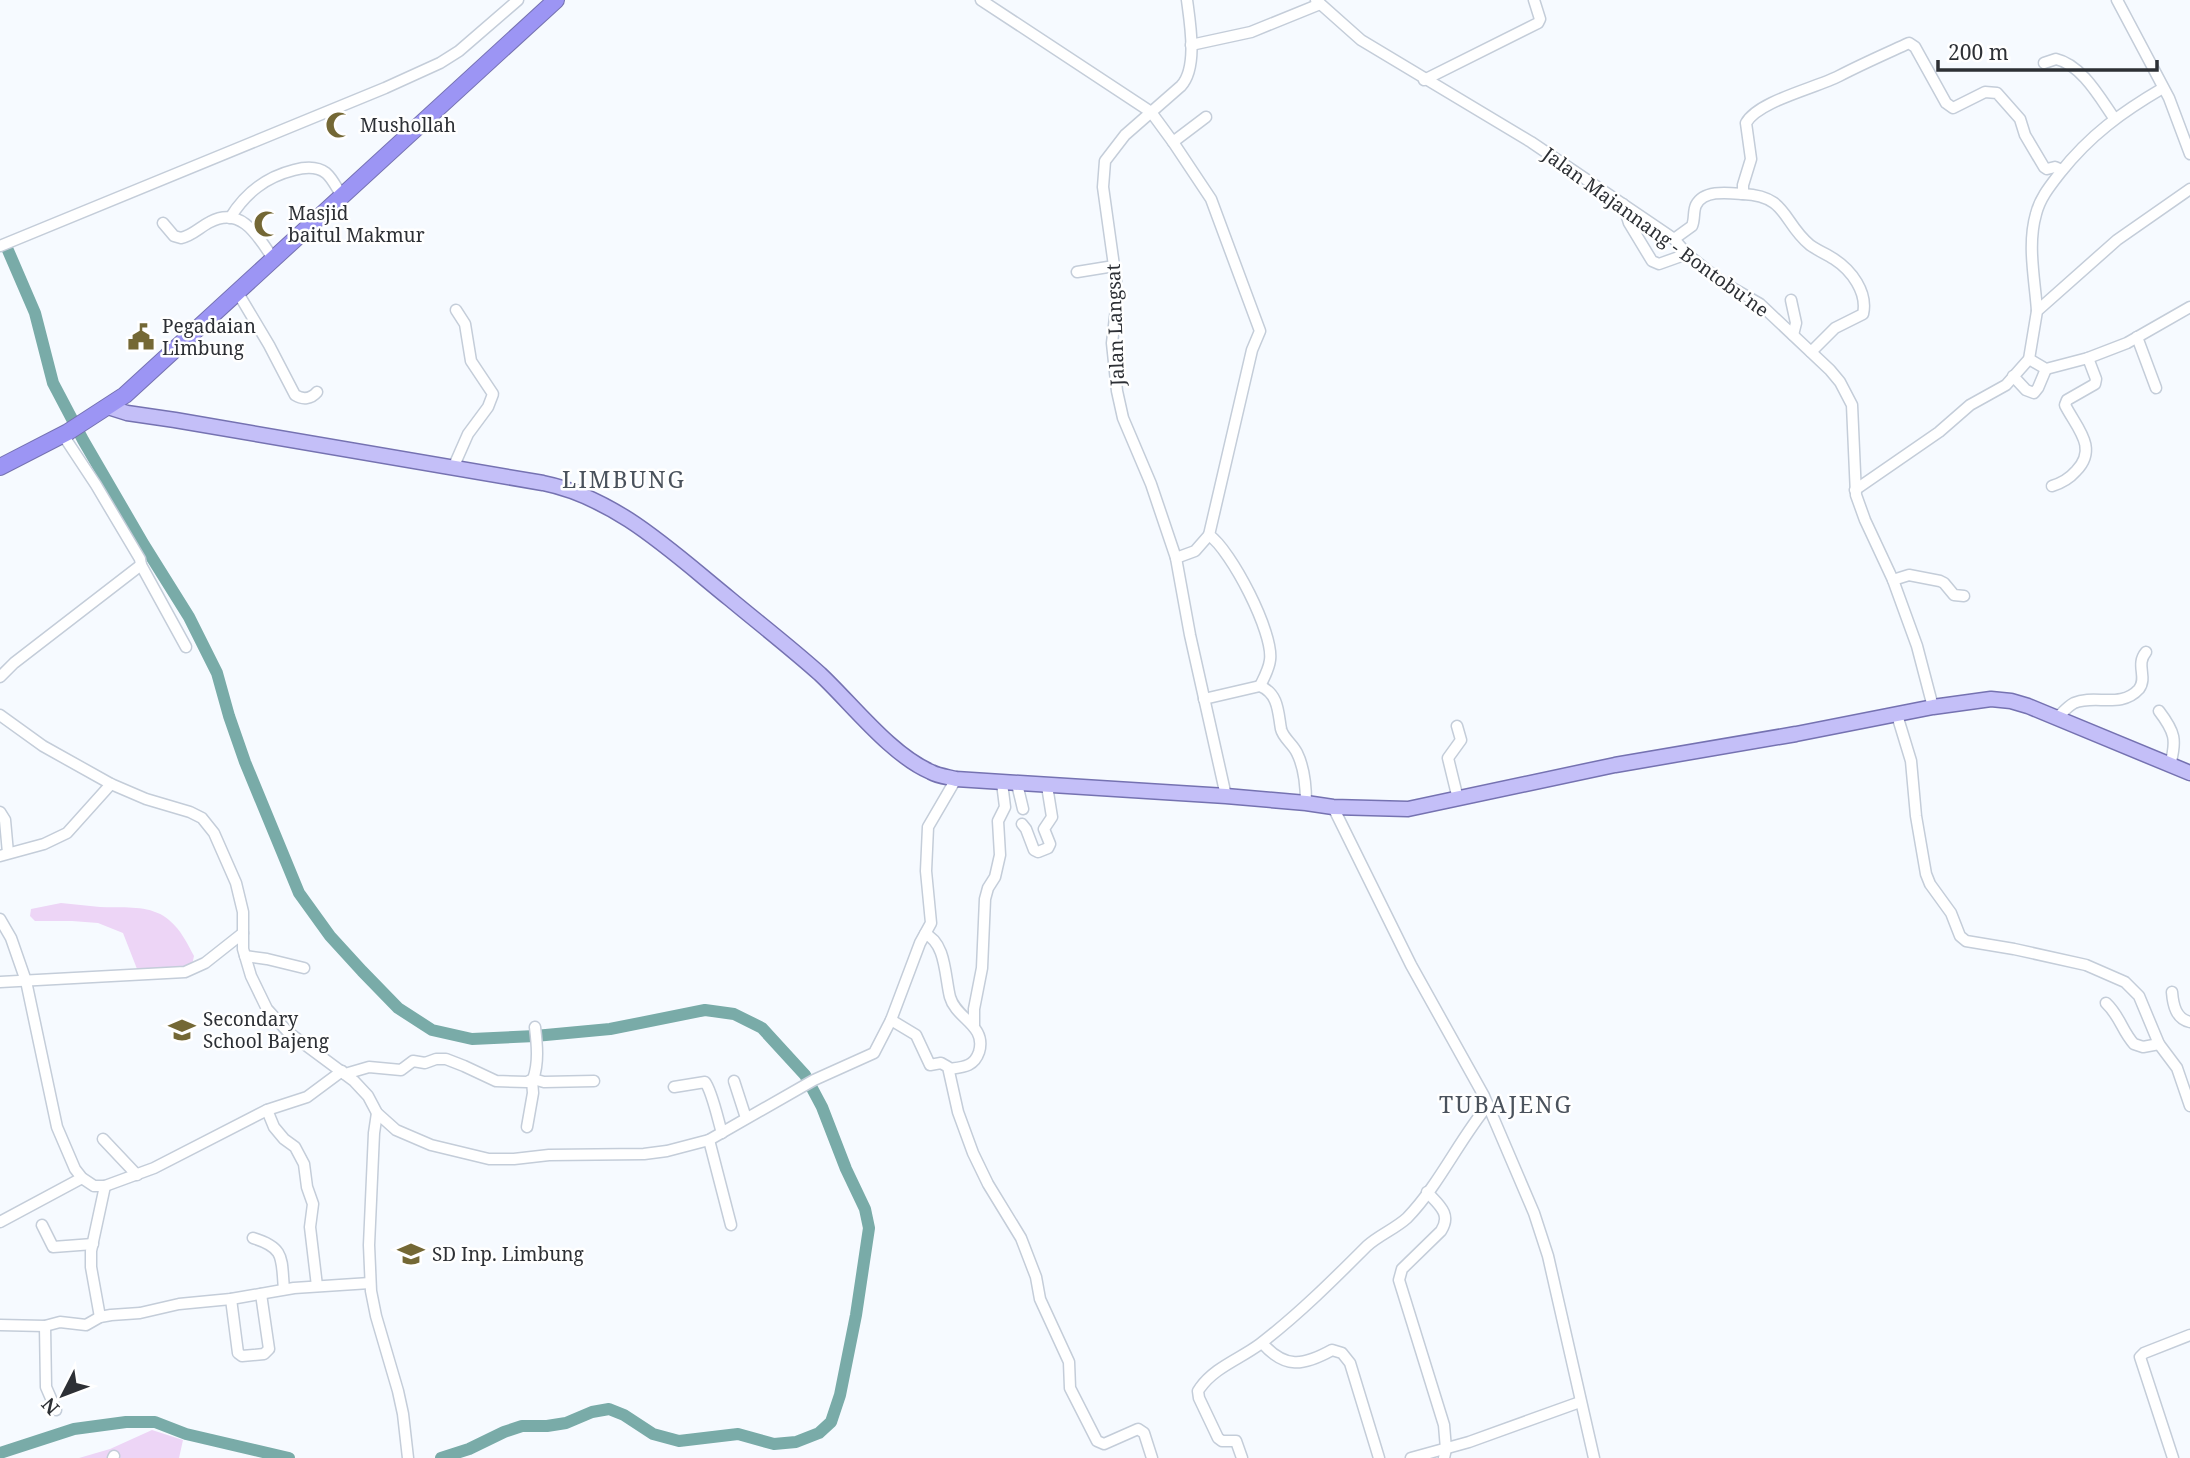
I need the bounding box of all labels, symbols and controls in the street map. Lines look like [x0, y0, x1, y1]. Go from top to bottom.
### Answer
scale bar [1938, 28, 2157, 72]
text: 200 m [1948, 38, 2009, 66]
mosque icon: Mushollah [324, 110, 354, 140]
place label: Mushollah [360, 112, 456, 138]
street label: Jalan Majannang - Bontobu'ne [1537, 141, 1774, 323]
place label: Masjid baitul Makmur [288, 200, 425, 248]
mosque icon: Masjid baitul Makmur [252, 209, 282, 239]
street label: Jalan Langsat [1100, 263, 1130, 388]
place label: Pegadaian Limbung [162, 313, 256, 361]
public building icon: Pegadaian Limbung [126, 322, 156, 352]
district label: LIMBUNG [562, 463, 686, 495]
place label: Secondary School Bajeng [203, 1006, 329, 1054]
school or university icon: Secondary School Bajeng [167, 1015, 197, 1045]
district label: TUBAJENG [1439, 1088, 1573, 1120]
school or university icon: SD Inp. Limbung [396, 1239, 426, 1269]
place label: SD Inp. Limbung [432, 1241, 584, 1267]
north arrow [28, 1360, 98, 1430]
text: N [36, 1392, 65, 1421]

